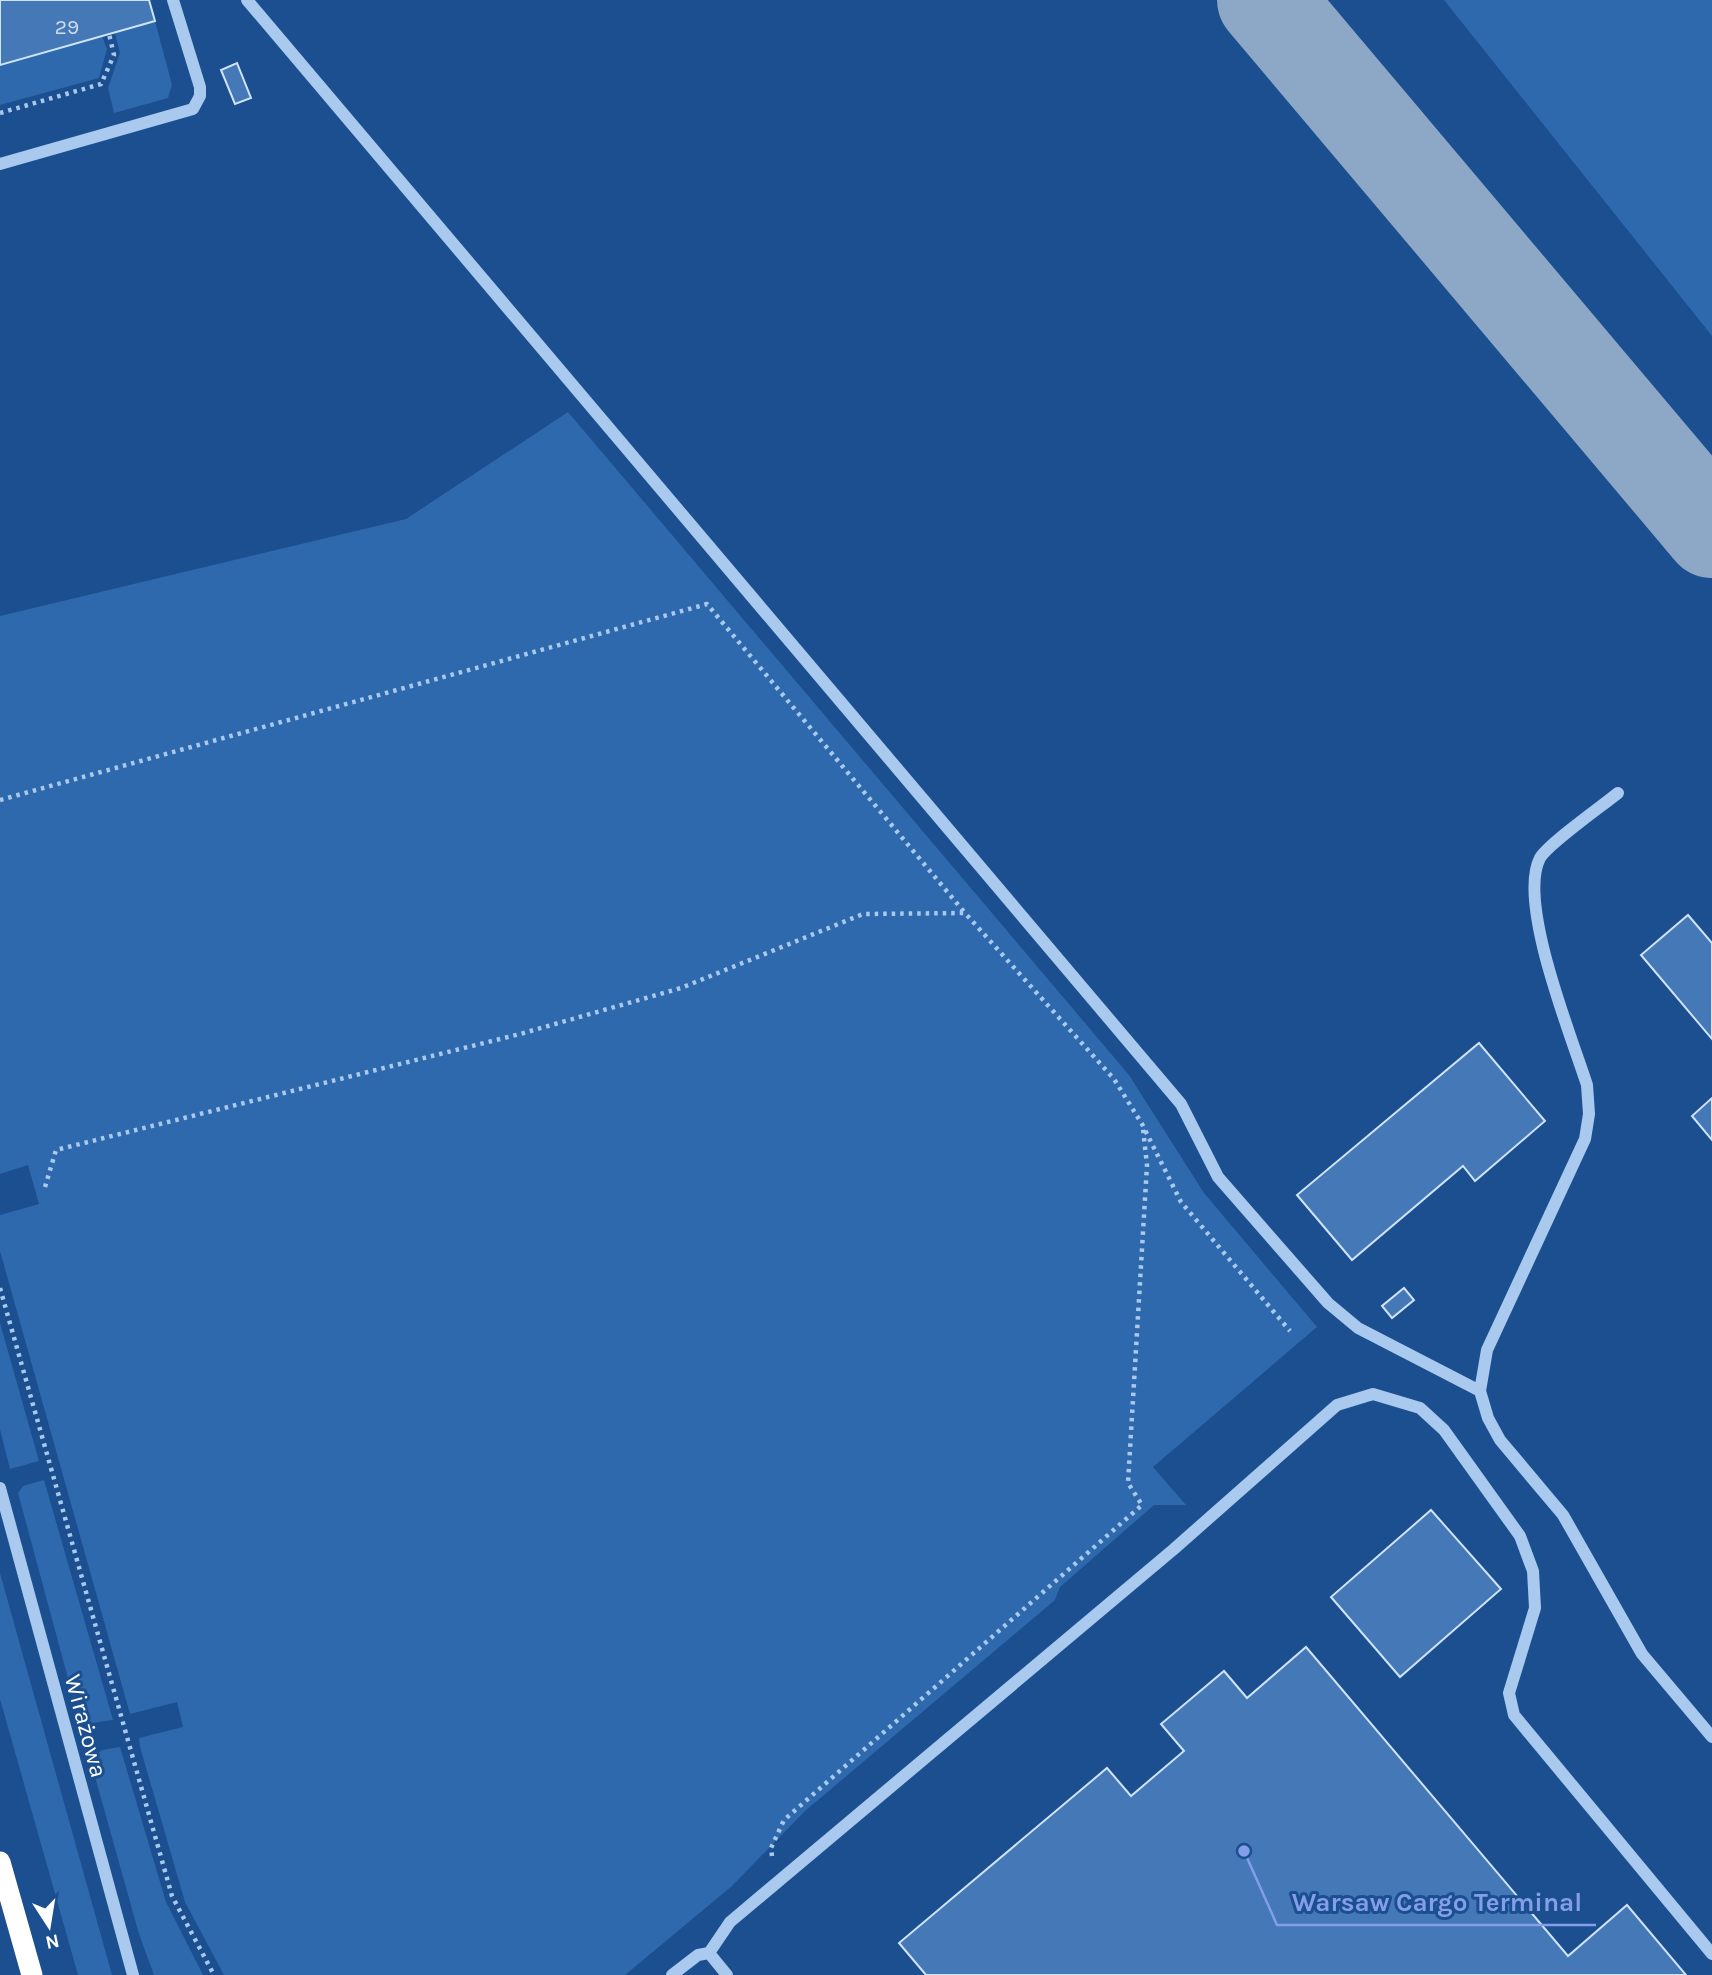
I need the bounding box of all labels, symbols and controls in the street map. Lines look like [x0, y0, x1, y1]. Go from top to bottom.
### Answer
house number: 29 [55, 15, 79, 39]
street label: Wirażowa [59, 1671, 113, 1781]
callout: Warsaw Cargo Terminal [1277, 1878, 1596, 1925]
text: Warsaw Cargo Terminal [1292, 1887, 1582, 1918]
north arrow [14, 1891, 84, 1961]
text: N [43, 1929, 61, 1954]

